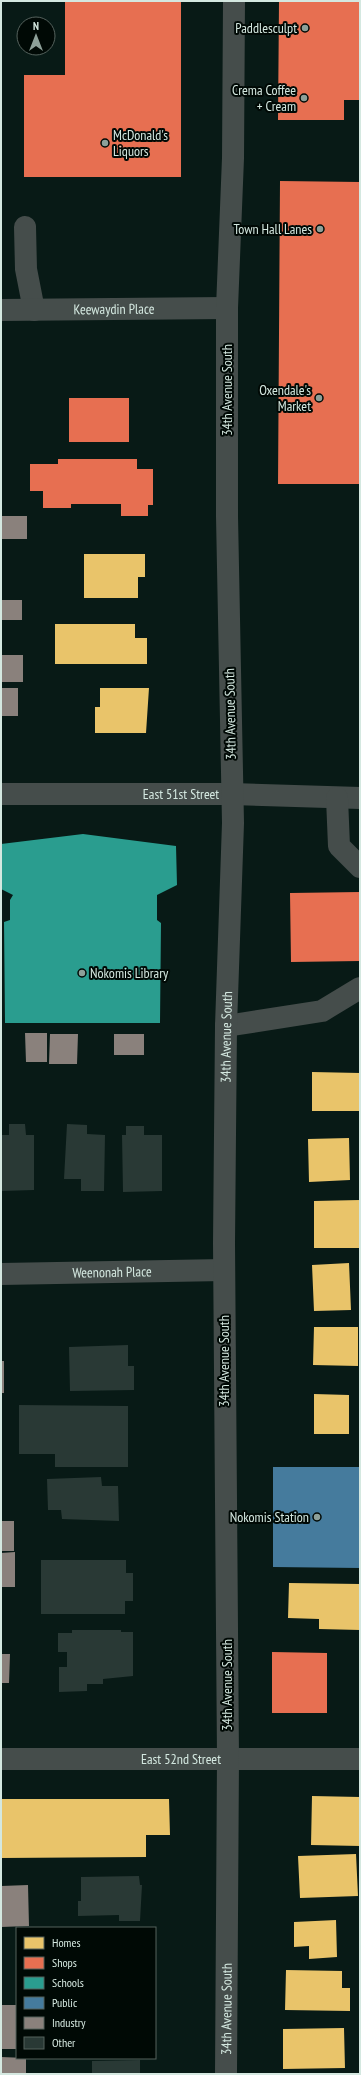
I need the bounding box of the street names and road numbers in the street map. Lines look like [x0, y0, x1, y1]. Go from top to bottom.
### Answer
street label: Keewaydin Place [74, 300, 155, 318]
street label: 34th Avenue South [218, 344, 236, 436]
street label: 34th Avenue South [220, 668, 240, 760]
street label: East 51st Street [143, 785, 219, 803]
street label: 34th Avenue South [216, 991, 236, 1083]
street label: Weenonah Place [72, 1262, 152, 1282]
street label: 34th Avenue South [215, 1315, 233, 1407]
street label: 34th Avenue South [218, 1639, 236, 1731]
street label: East 52nd Street [141, 1750, 221, 1768]
street label: 34th Avenue South [217, 1963, 236, 2055]

